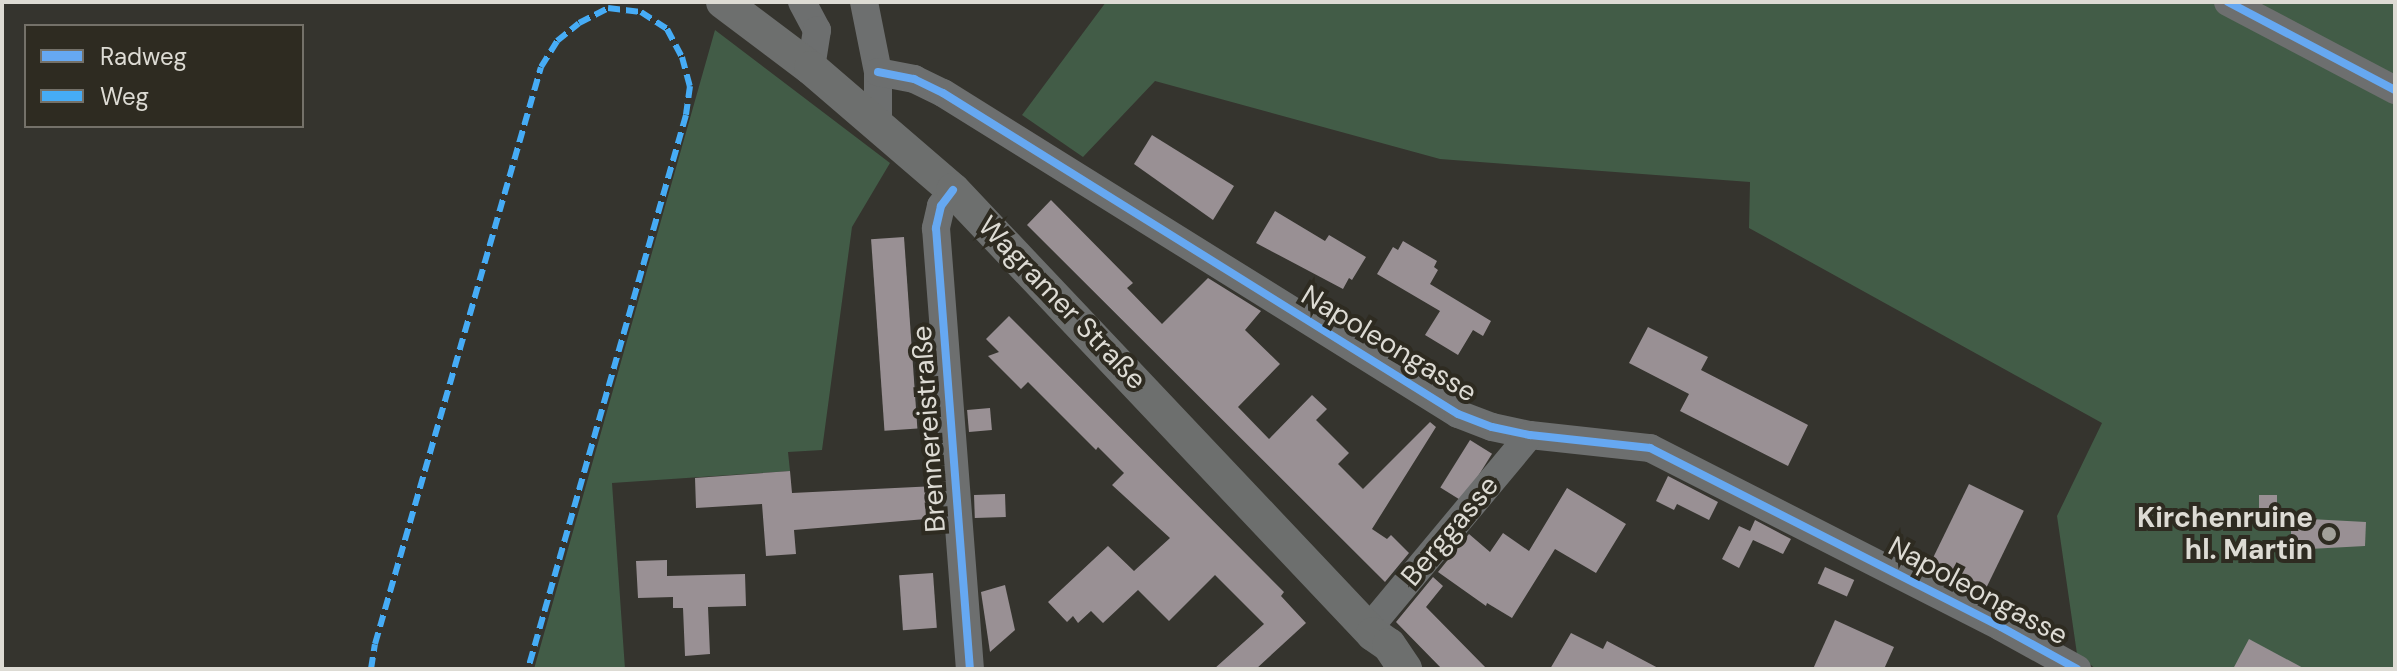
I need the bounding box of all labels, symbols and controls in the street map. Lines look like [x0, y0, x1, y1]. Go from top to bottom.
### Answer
legend [24, 24, 304, 128]
text: Radweg [100, 41, 187, 72]
text: Weg [100, 81, 149, 112]
street label: Wagramer Straße [971, 209, 1153, 397]
street label: Napoleongasse [1295, 279, 1483, 409]
street label: Brennereistraße [905, 325, 953, 533]
street label: Berggasse [1394, 469, 1506, 593]
place label: Kirchenruine hl. Martin [2137, 501, 2313, 567]
marker: Kirchenruine hl. Martin [2320, 525, 2338, 543]
street label: Napoleongasse [1883, 530, 2073, 652]

